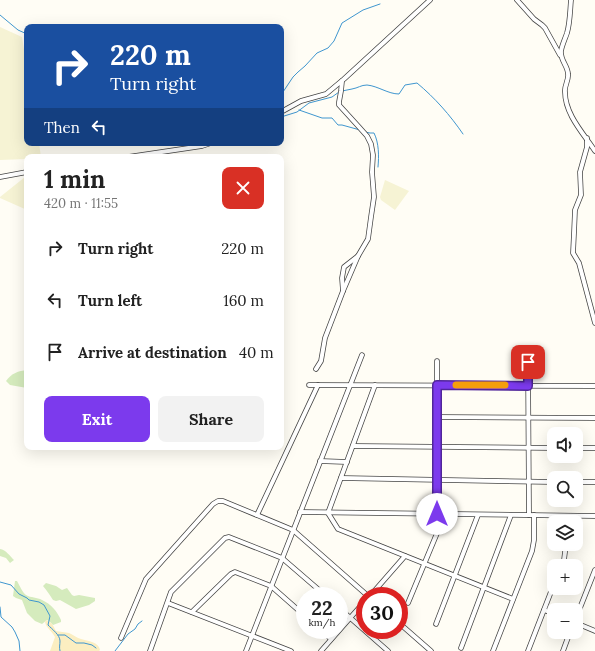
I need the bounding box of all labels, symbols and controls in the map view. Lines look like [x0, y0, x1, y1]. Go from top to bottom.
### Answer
text: 220 m [110, 37, 191, 73]
icon: right [44, 40, 96, 92]
text: Turn right [110, 72, 196, 95]
icon: left [88, 116, 110, 138]
text: Then [44, 118, 80, 137]
text: 1 min [44, 164, 105, 195]
button: close [222, 167, 264, 209]
text: 420 m · 11:55 [44, 195, 118, 212]
icon: right [44, 237, 66, 259]
text: Turn right [78, 239, 154, 258]
text: 220 m [221, 239, 264, 258]
icon: left [44, 289, 66, 311]
text: Turn left [78, 291, 142, 310]
text: 160 m [223, 291, 264, 310]
icon: arrive [44, 341, 66, 363]
text: Arrive at destination [78, 343, 227, 362]
text: 40 m [239, 343, 274, 362]
pin [511, 345, 545, 379]
icon: arrive [517, 351, 539, 373]
button: Exit [44, 396, 150, 442]
button: Share [158, 396, 264, 442]
map controls [547, 427, 583, 639]
button: sound [547, 427, 583, 463]
button: search [547, 471, 583, 507]
position arrow [416, 493, 458, 535]
button: layers [547, 515, 583, 551]
button: + [547, 559, 583, 595]
speed limit sign: 30 [356, 587, 408, 639]
text: 22 [311, 595, 333, 620]
button: − [547, 603, 583, 639]
text: km/h [308, 616, 336, 629]

